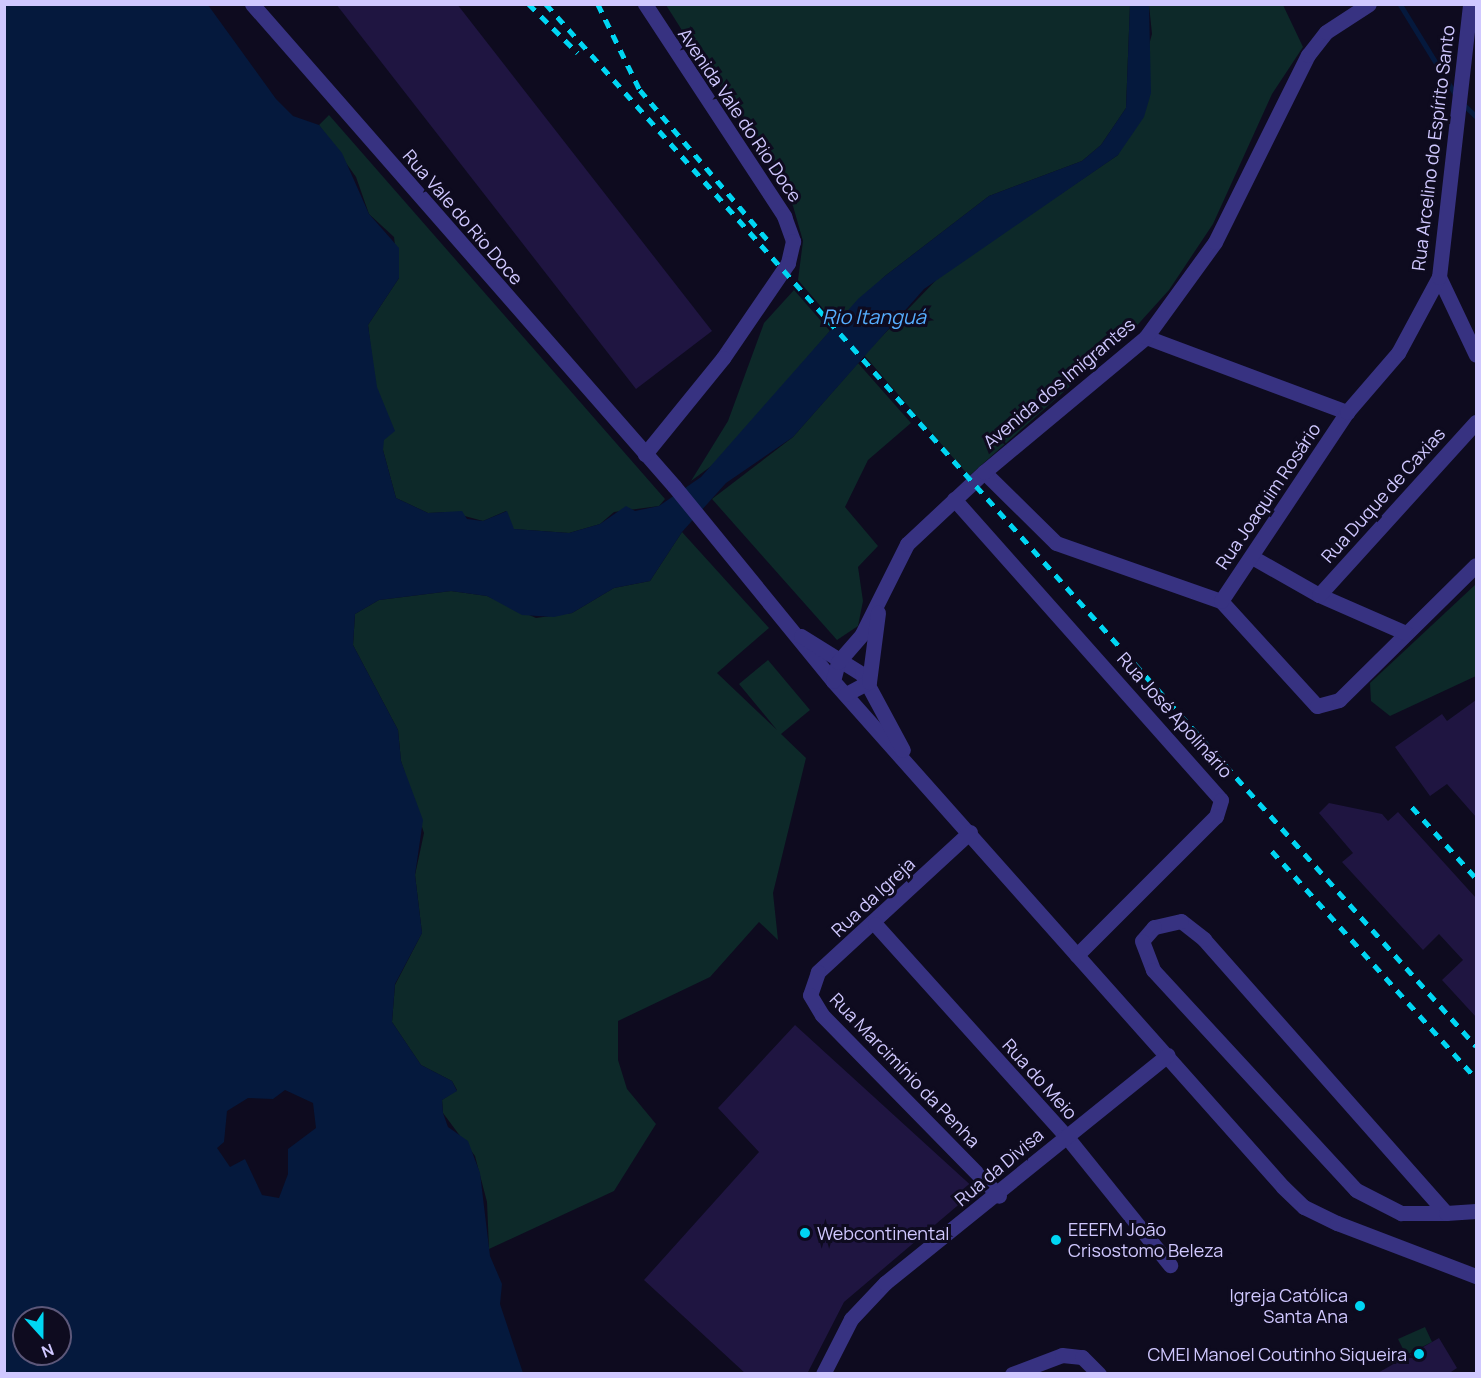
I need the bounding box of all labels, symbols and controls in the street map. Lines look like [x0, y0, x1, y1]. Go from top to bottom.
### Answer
street label: Avenida Vale do Rio Doce [674, 24, 806, 206]
street label: Rua Arcelino do Espírito Santo [1407, 24, 1459, 272]
street label: Rua Vale do Rio Doce [399, 145, 527, 289]
water label: Rio Itanguá [822, 304, 926, 328]
street label: Avenida dos Imigrantes [979, 313, 1139, 453]
street label: Rua Joaquim Rosário [1211, 419, 1325, 573]
street label: Rua Duque de Caxias [1317, 423, 1449, 567]
street label: Rua José Apolinário [1113, 648, 1237, 782]
street label: Rua da Igreja [827, 853, 919, 941]
street label: Rua Marcimínio da Penha [826, 988, 984, 1152]
street label: Rua do Meio [998, 1034, 1082, 1124]
street label: Rua da Divisa [950, 1124, 1048, 1210]
place label: EEEFM João Crisostomo Beleza [1068, 1219, 1223, 1262]
place label: Webcontinental [817, 1222, 949, 1244]
marker: Webcontinental [798, 1226, 812, 1240]
marker: EEEFM João Crisostomo Beleza [1049, 1233, 1063, 1247]
place label: Igreja Católica Santa Ana [1230, 1285, 1348, 1328]
marker: Igreja Católica Santa Ana [1353, 1299, 1367, 1313]
north arrow [12, 1306, 72, 1366]
text: N [38, 1339, 57, 1363]
place label: CMEI Manoel Coutinho Siqueira [1147, 1343, 1407, 1365]
marker: CMEI Manoel Coutinho Siqueira [1412, 1347, 1426, 1361]

